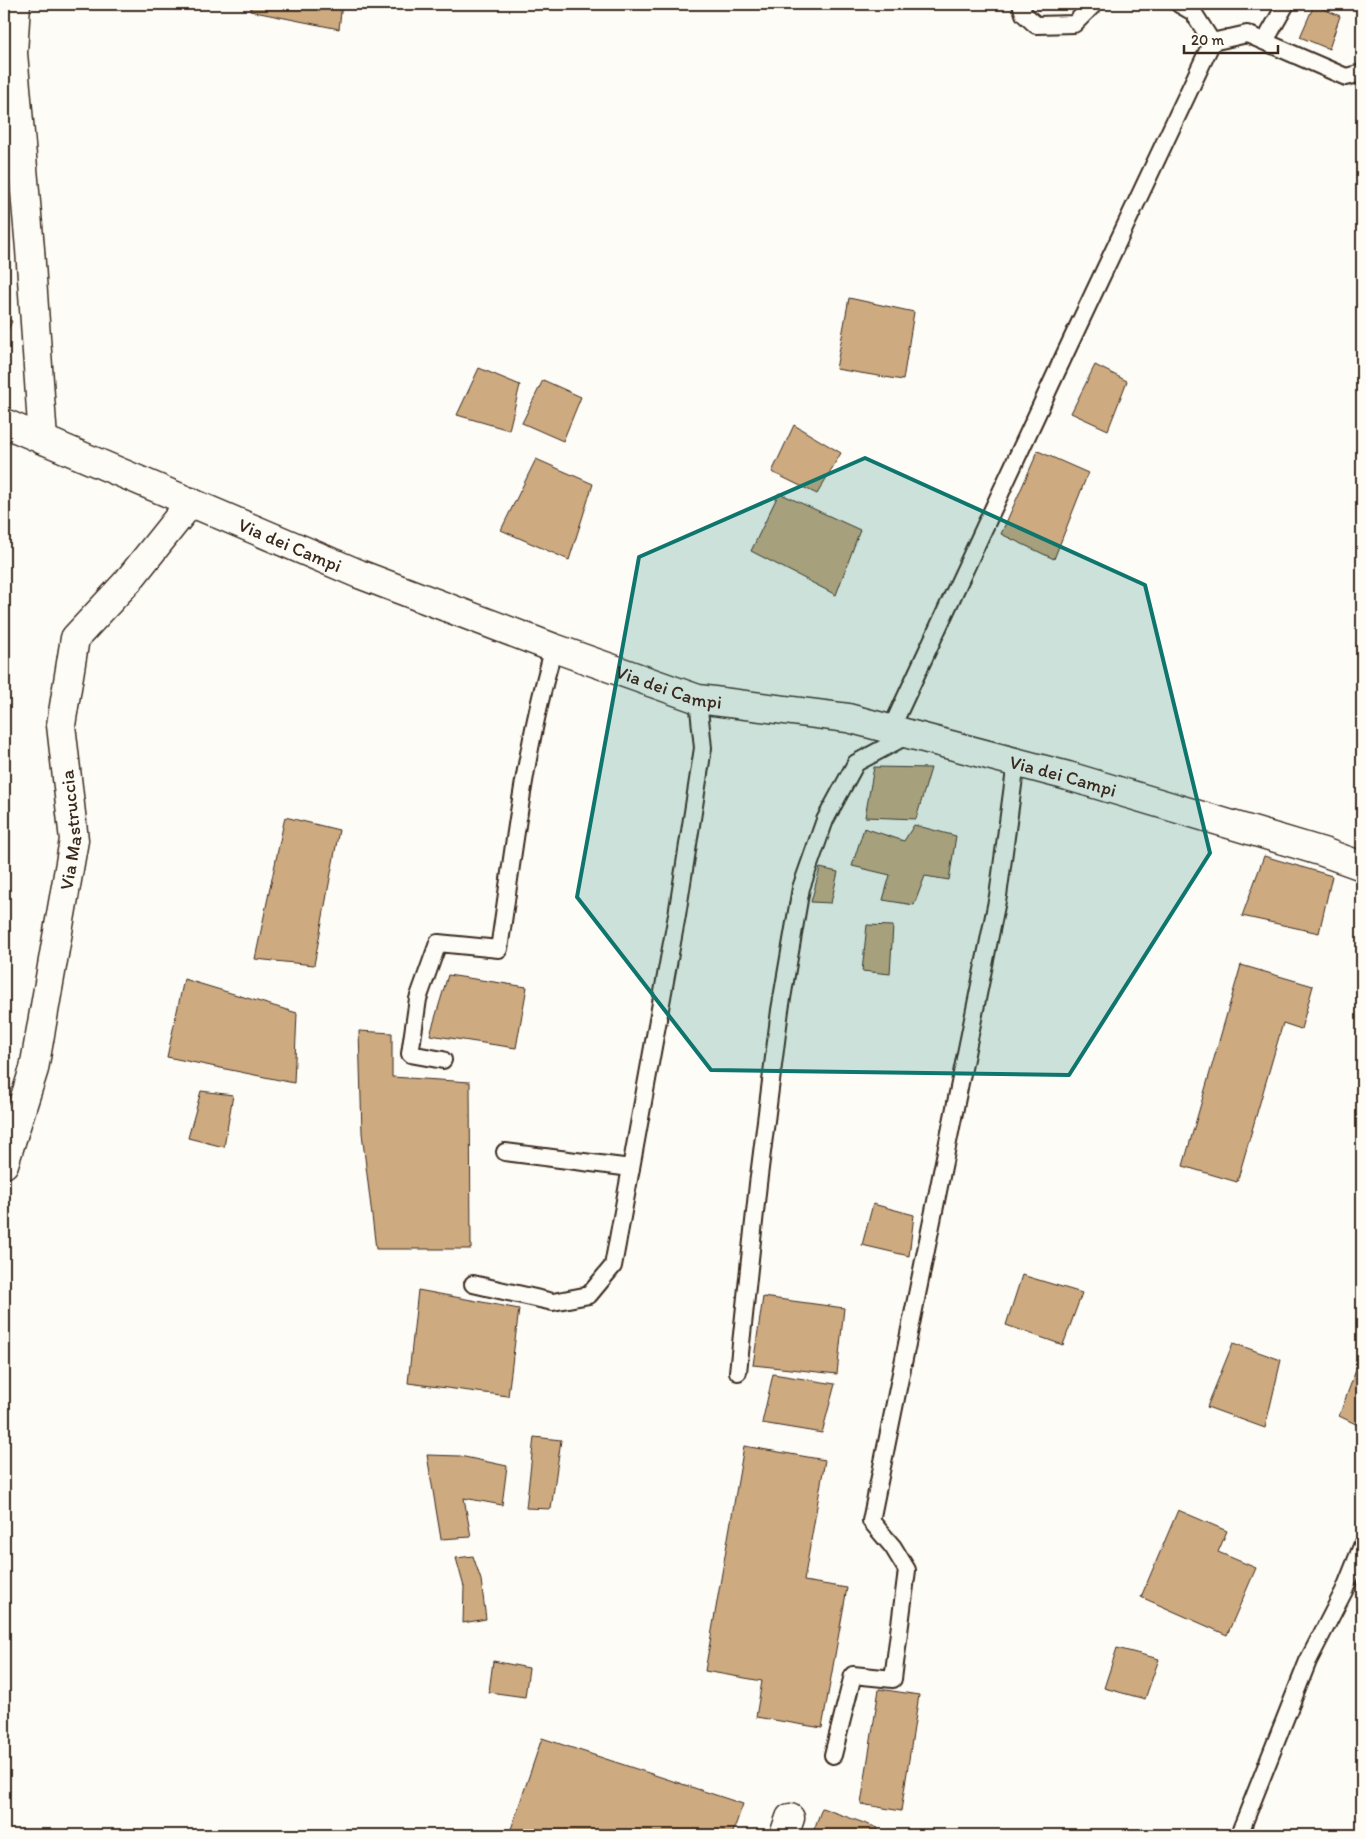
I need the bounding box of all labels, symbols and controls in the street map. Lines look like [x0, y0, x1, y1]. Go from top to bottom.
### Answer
scale bar [1184, 22, 1277, 54]
text: 20 m [1191, 31, 1225, 49]
street label: Via dei Campi [235, 513, 345, 577]
street label: Via dei Campi [613, 659, 723, 713]
street label: Via dei Campi [1007, 750, 1120, 801]
street label: Via Mastruccia [54, 769, 86, 892]

